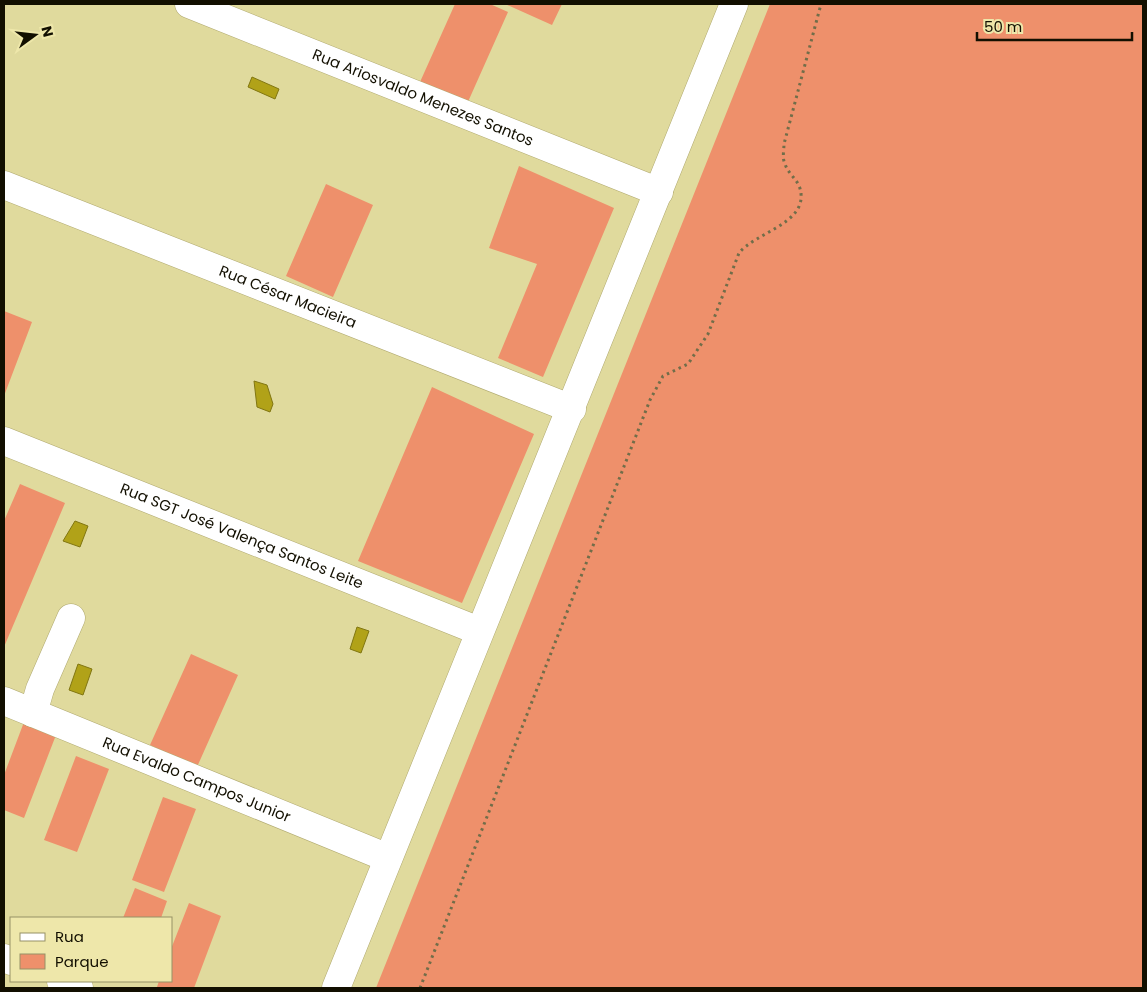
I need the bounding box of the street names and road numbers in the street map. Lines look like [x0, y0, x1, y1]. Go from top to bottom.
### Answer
street label: Rua Ariosvaldo Menezes Santos [309, 43, 537, 151]
street label: Rua César Macieira [216, 260, 360, 333]
street label: Rua SGT José Valença Santos Leite [117, 478, 367, 594]
street label: Rua Evaldo Campos Junior [99, 731, 294, 827]

